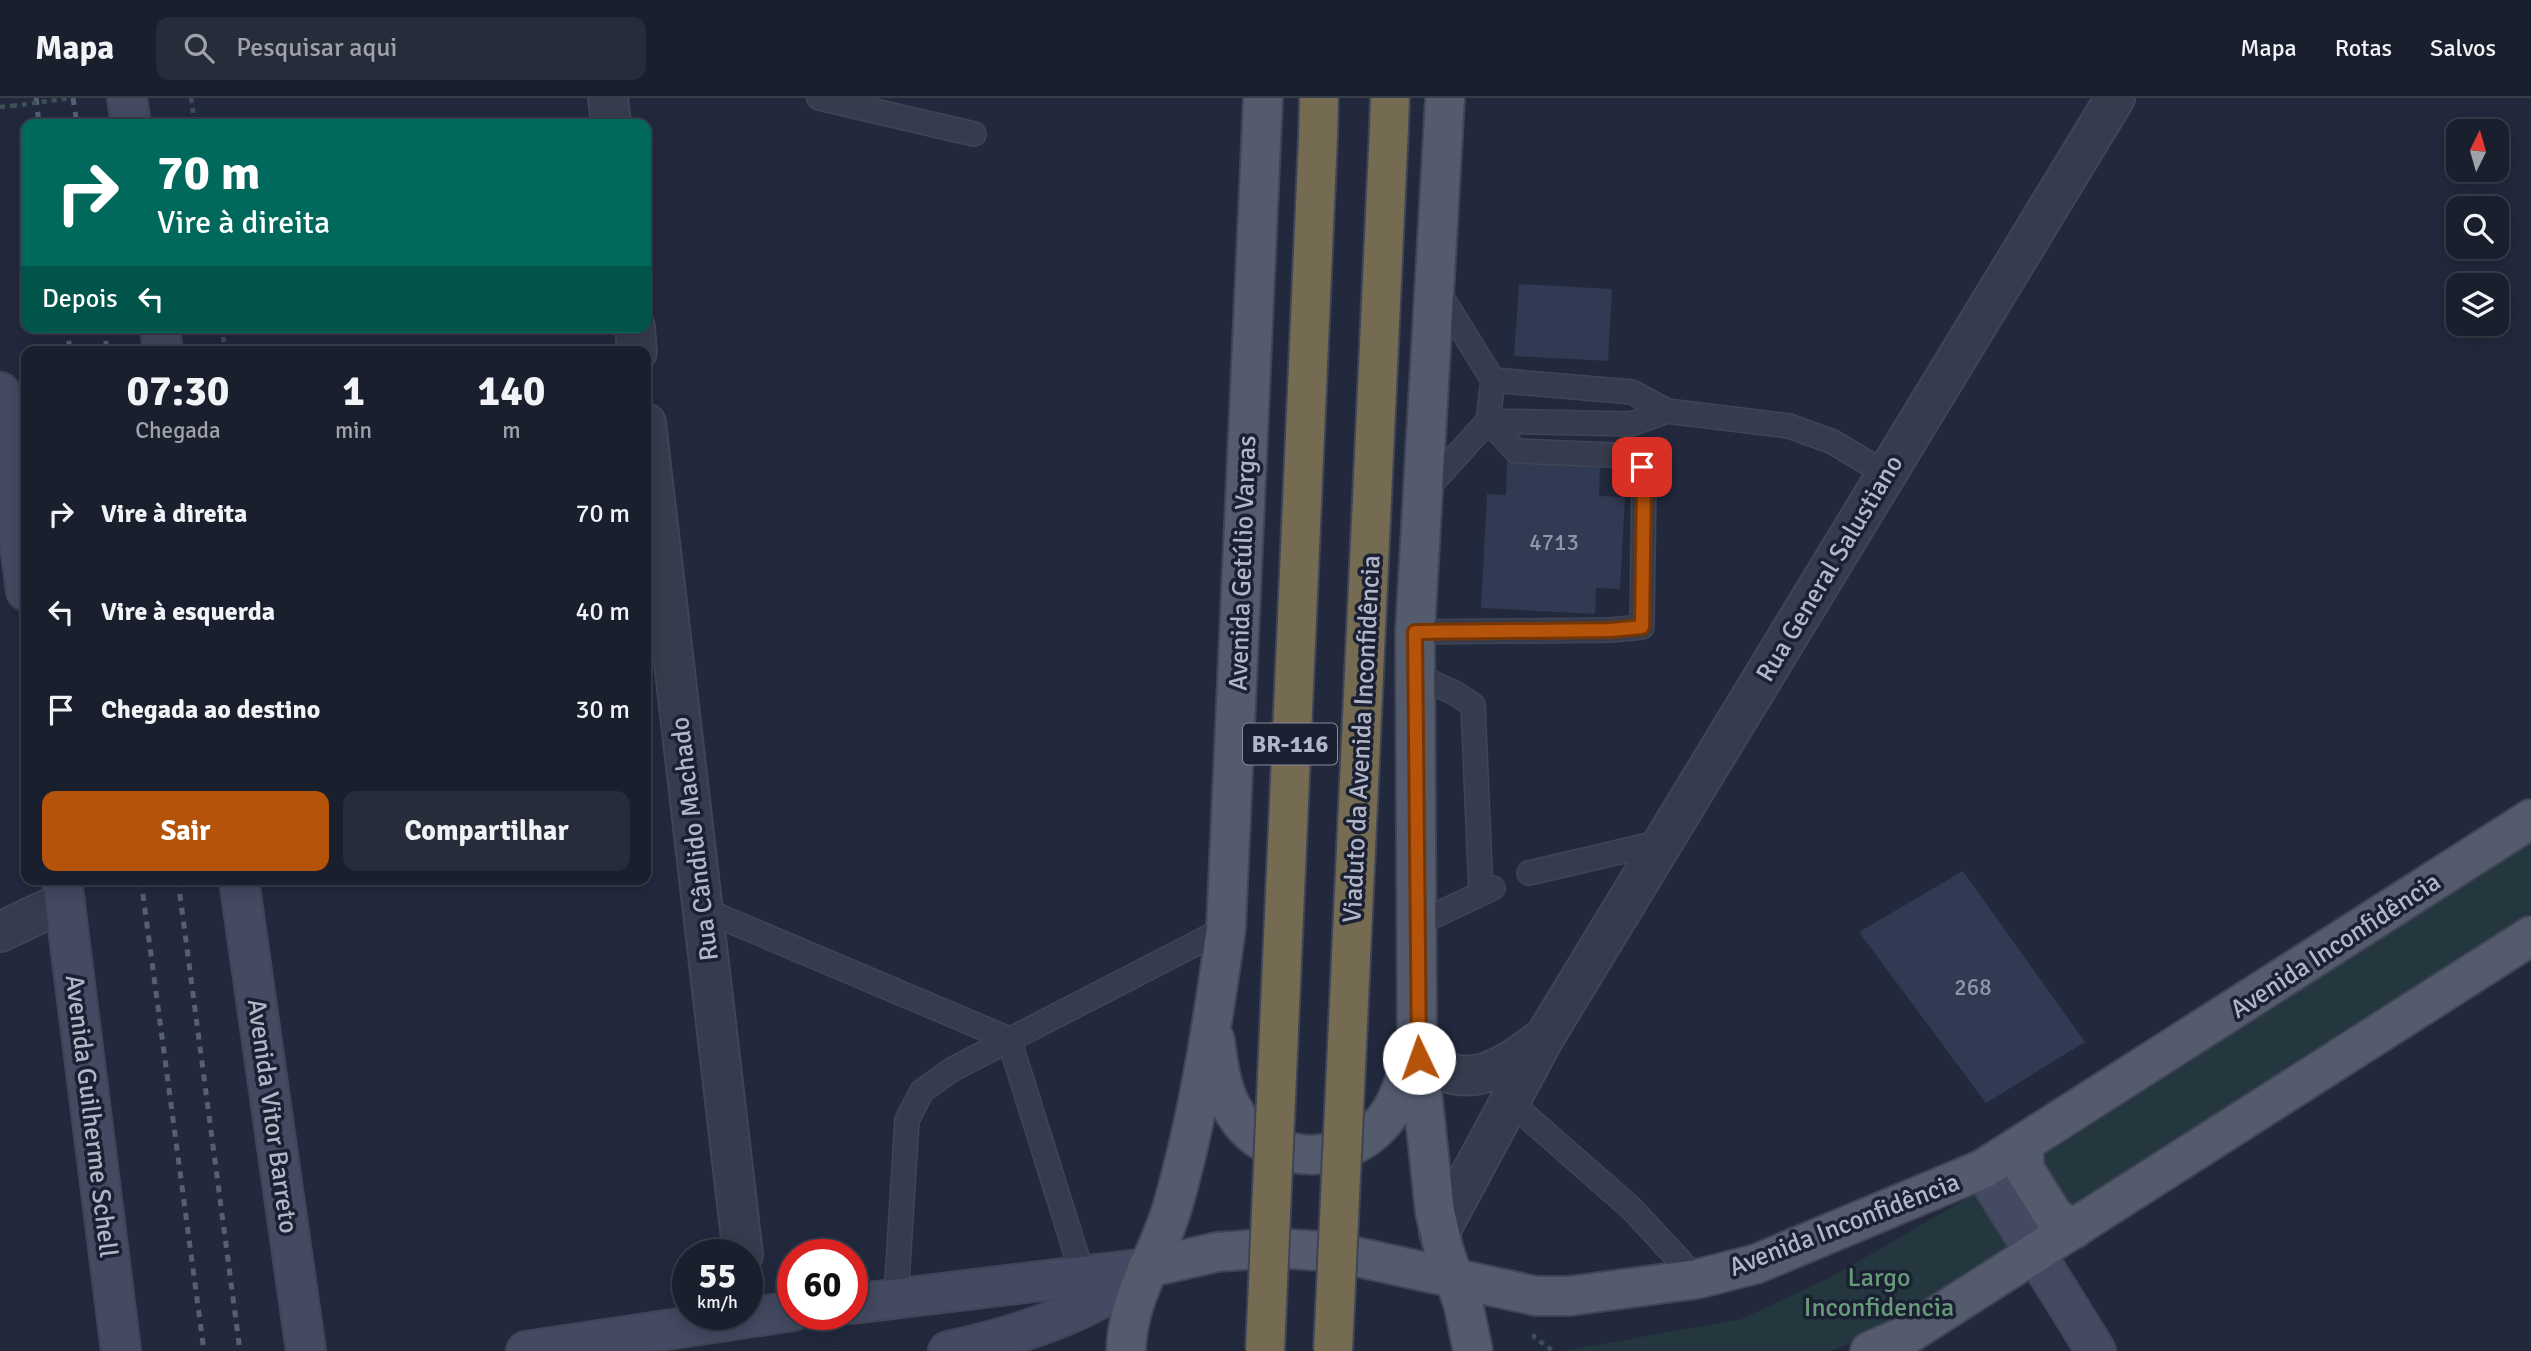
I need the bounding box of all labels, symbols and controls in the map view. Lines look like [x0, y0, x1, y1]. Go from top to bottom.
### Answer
search box [156, 17, 646, 80]
text: Mapa [35, 28, 114, 69]
icon: search [180, 29, 218, 67]
text: Pesquisar aqui [236, 32, 397, 64]
text: Mapa [2240, 33, 2297, 63]
text: Rotas [2335, 33, 2392, 63]
text: Salvos [2430, 33, 2496, 63]
north arrow [2446, 119, 2510, 182]
map controls [2446, 119, 2509, 336]
text: 70 m [157, 143, 260, 203]
icon: right [42, 147, 133, 238]
button: search [2446, 196, 2509, 259]
text: Vire à direita [157, 203, 330, 242]
button: layers [2446, 273, 2509, 336]
icon: left [132, 280, 170, 318]
text: Depois [42, 283, 118, 315]
text: 07:30 [126, 366, 230, 417]
text: 1 [342, 366, 365, 417]
text: 140 [477, 366, 546, 417]
text: Chegada [135, 416, 221, 445]
text: min [335, 416, 372, 445]
text: m [502, 416, 521, 445]
street label: Avenida Getúlio Vargas [1223, 435, 1263, 691]
pin [1612, 437, 1672, 497]
icon: arrive [1623, 448, 1661, 486]
street label: Rua General Salustiano [1749, 449, 1910, 688]
icon: right [42, 495, 80, 533]
text: Vire à direita [101, 498, 247, 530]
text: 70 m [575, 498, 630, 530]
house number: 4713 [1529, 528, 1579, 557]
street label: Viaduto da Avenida Inconfidência [1336, 554, 1388, 924]
icon: left [42, 593, 80, 631]
text: Vire à esquerda [101, 596, 275, 628]
text: 40 m [575, 596, 630, 628]
icon: arrive [42, 691, 80, 729]
text: Chegada ao destino [101, 694, 320, 726]
text: 30 m [575, 694, 630, 726]
street label: Rua Cândido Machado [664, 715, 726, 963]
road number: BR-116 [1243, 724, 1337, 764]
button: Sair [42, 791, 329, 871]
button: Compartilhar [343, 791, 630, 871]
street label: Avenida Inconfidência [2224, 866, 2447, 1026]
street label: Avenida Guilherme Schell [58, 973, 124, 1259]
house number: 268 [1954, 973, 1992, 1002]
street label: Avenida Vitor Barreto [240, 997, 304, 1235]
position arrow [1382, 1021, 1456, 1095]
street label: Avenida Inconfidência [1725, 1166, 1964, 1284]
speed limit sign: 60 [777, 1239, 868, 1330]
text: 55 [699, 1254, 736, 1297]
park label: Largo Inconfidencia [1804, 1262, 1954, 1324]
text: km/h [697, 1291, 738, 1313]

